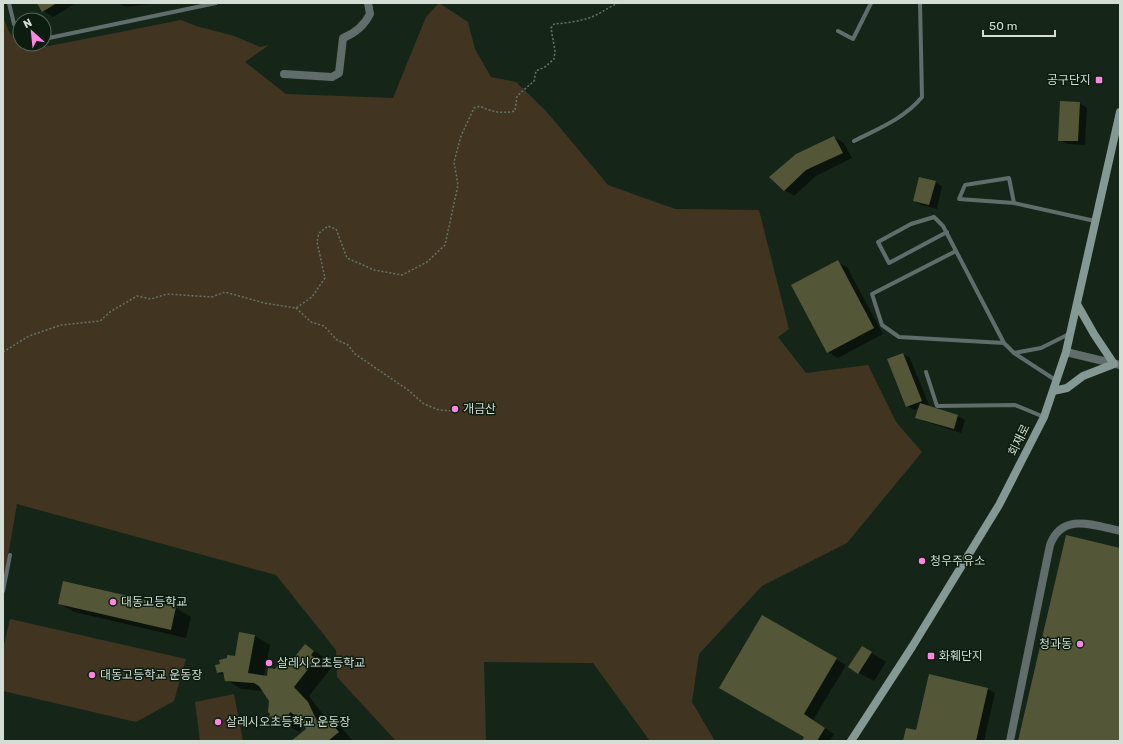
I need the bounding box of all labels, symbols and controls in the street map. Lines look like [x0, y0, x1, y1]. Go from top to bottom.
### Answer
north arrow [12, 12, 52, 52]
scale bar [983, 12, 1055, 38]
text: N [21, 16, 34, 31]
text: 50 m [989, 19, 1017, 33]
place label: 공구단지 [1047, 73, 1091, 87]
marker: 공구단지 [1094, 75, 1104, 85]
place label: 개금산 [463, 402, 496, 416]
marker: 개금산 [450, 404, 460, 414]
street label: 회재로 [1005, 422, 1033, 458]
place label: 청우주유소 [930, 554, 985, 568]
marker: 청우주유소 [917, 556, 927, 566]
place label: 대동고등학교 [121, 595, 187, 609]
marker: 대동고등학교 [108, 597, 118, 607]
place label: 청과동 [1039, 637, 1072, 651]
marker: 청과동 [1075, 639, 1085, 649]
place label: 화훼단지 [939, 649, 983, 663]
marker: 화훼단지 [926, 651, 936, 661]
place label: 살레시오초등학교 [277, 656, 365, 670]
marker: 살레시오초등학교 [264, 658, 274, 668]
place label: 대동고등학교 운동장 [100, 668, 202, 682]
marker: 대동고등학교 운동장 [87, 670, 97, 680]
place label: 살레시오초등학교 운동장 [226, 715, 350, 729]
marker: 살레시오초등학교 운동장 [213, 717, 223, 727]

